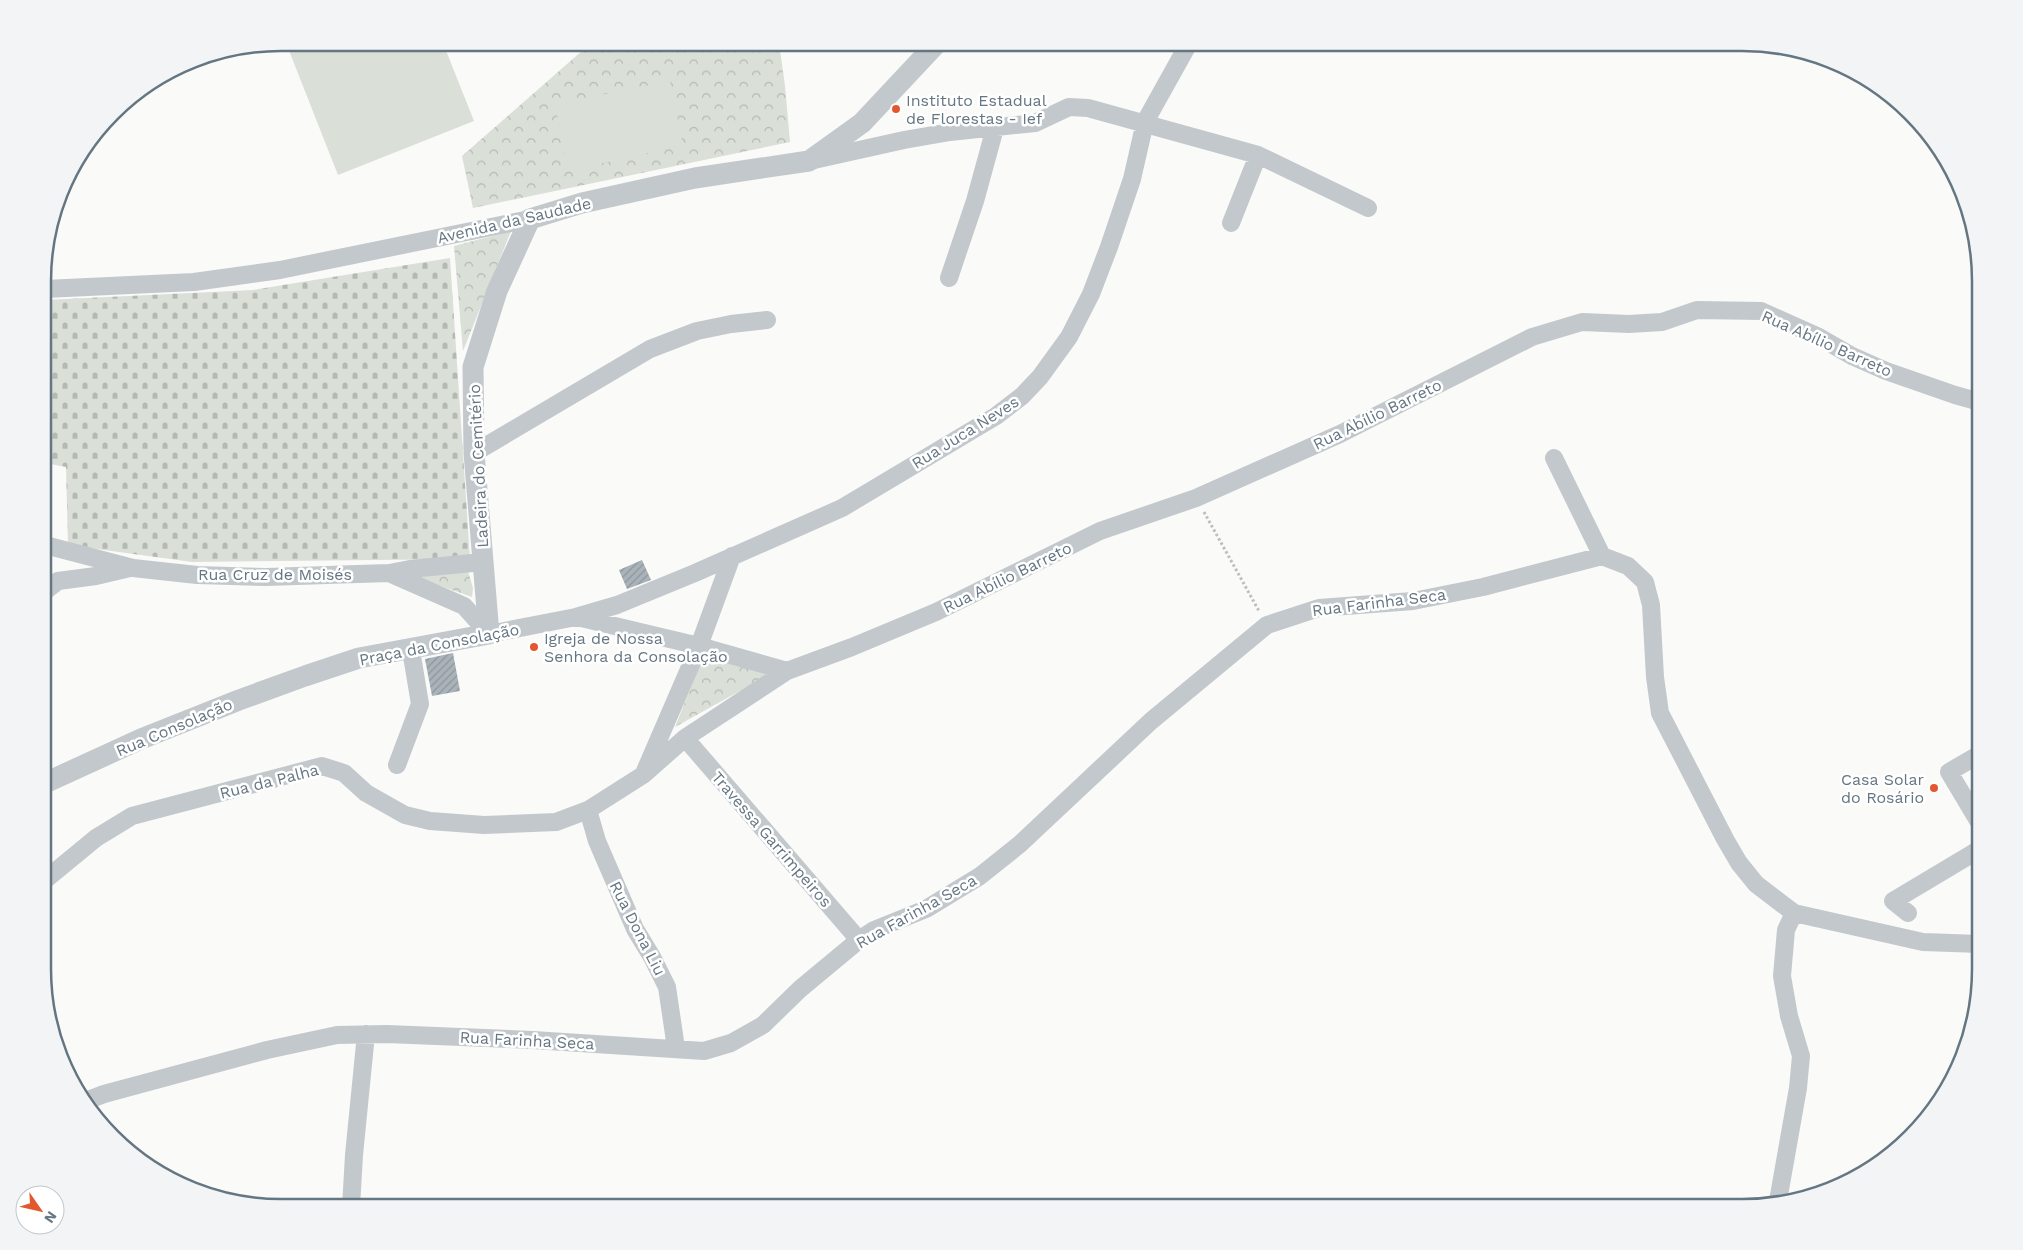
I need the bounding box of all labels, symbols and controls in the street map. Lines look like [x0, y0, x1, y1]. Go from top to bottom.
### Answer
place label: Instituto Estadual de Florestas - Ief [906, 91, 1047, 128]
marker: Instituto Estadual de Florestas - Ief [890, 103, 902, 115]
street label: Avenida da Saudade [435, 194, 593, 247]
street label: Rua Abílio Barreto [1759, 306, 1895, 381]
street label: Rua Abílio Barreto [1310, 375, 1445, 454]
street label: Ladeira do Cemitério [465, 384, 492, 548]
street label: Rua Juca Neves [908, 392, 1022, 473]
street label: Rua Abílio Barreto [940, 538, 1075, 617]
street label: Rua Cruz de Moisés [198, 565, 352, 584]
street label: Rua Farinha Seca [1311, 585, 1447, 620]
street label: Praça da Consolação [358, 620, 521, 669]
place label: Igreja de Nossa Senhora da Consolação [544, 629, 728, 666]
marker: Igreja de Nossa Senhora da Consolação [528, 641, 540, 653]
street label: Rua Consolação [113, 694, 235, 761]
street label: Rua da Palha [218, 760, 321, 803]
street label: Travessa Garrimpeiros [708, 768, 836, 911]
place label: Casa Solar do Rosário [1841, 770, 1924, 807]
marker: Casa Solar do Rosário [1928, 782, 1940, 794]
street label: Rua Farinha Seca [853, 870, 980, 952]
street label: Rua Dona Liu [606, 878, 669, 979]
street label: Rua Farinha Seca [459, 1027, 595, 1054]
north arrow [15, 1185, 65, 1235]
text: N [41, 1208, 60, 1226]

